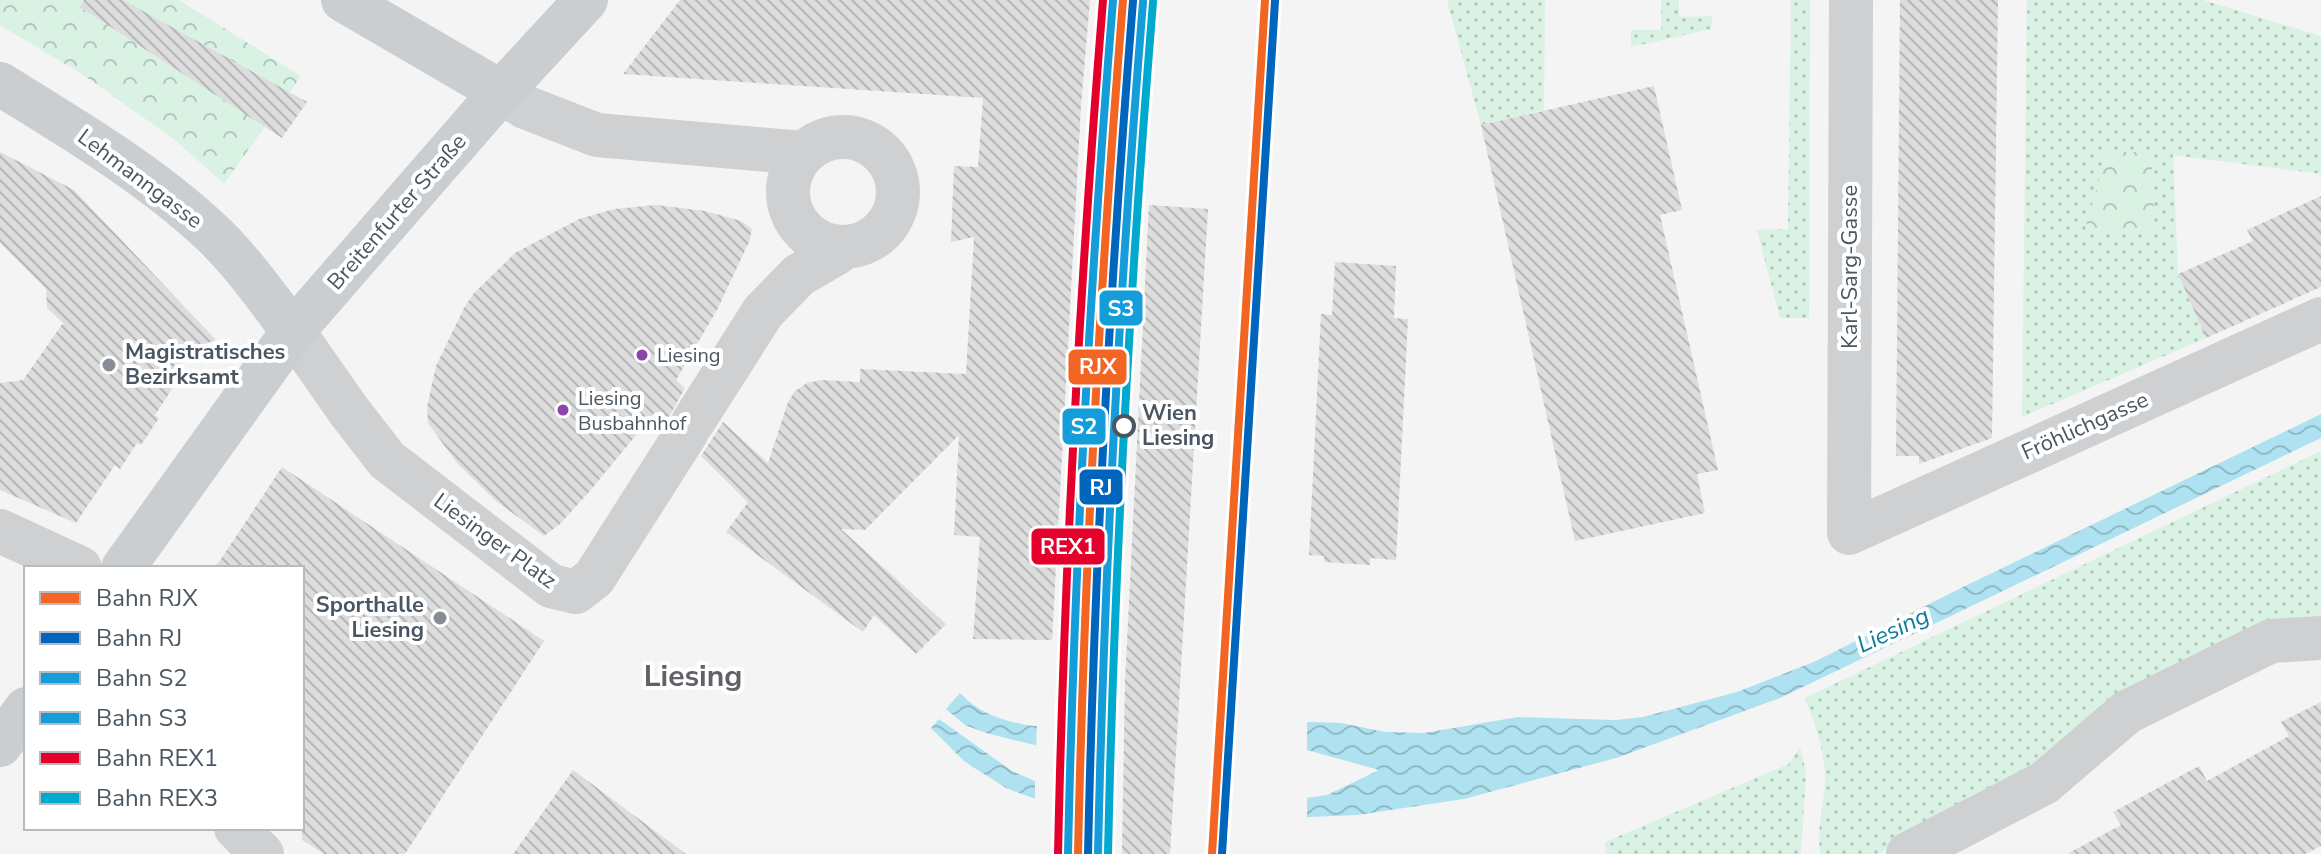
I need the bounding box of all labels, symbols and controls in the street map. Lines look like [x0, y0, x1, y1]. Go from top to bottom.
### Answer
street label: Lehmanngasse [71, 122, 209, 236]
street label: Breitenfurter Straße [321, 127, 473, 297]
street label: Karl-Sarg-Gasse [1835, 185, 1865, 349]
line badge: S3 [1098, 289, 1144, 327]
text: S3 [1107, 294, 1135, 324]
place label: Magistratisches Bezirksamt [125, 337, 285, 392]
place label: Liesing [657, 342, 720, 369]
marker: Liesing [634, 347, 650, 363]
line badge: RJX [1067, 348, 1128, 386]
text: RJX [1079, 352, 1117, 382]
marker: Magistratisches Bezirksamt [100, 356, 118, 374]
place label: Liesing Busbahnhof [578, 385, 687, 437]
street label: Fröhlichgasse [2017, 385, 2153, 467]
place label: Wien Liesing [1142, 398, 1214, 453]
marker: Liesing Busbahnhof [555, 402, 571, 418]
line badge: S2 [1061, 407, 1107, 446]
text: S2 [1070, 412, 1098, 442]
marker: Wien Liesing [1113, 415, 1135, 437]
line badge: RJ [1078, 468, 1124, 506]
text: RJ [1089, 473, 1113, 503]
street label: Liesinger Platz [428, 486, 562, 596]
line badge: REX1 [1030, 527, 1106, 566]
text: REX1 [1040, 532, 1096, 562]
legend [24, 566, 304, 830]
text: Bahn RJX [96, 582, 198, 614]
place label: Sporthalle Liesing [316, 590, 424, 645]
water label: Liesing [1852, 599, 1934, 661]
marker: Sporthalle Liesing [431, 609, 449, 627]
text: Bahn RJ [96, 622, 182, 654]
district label: Liesing [644, 656, 742, 697]
text: Bahn S2 [96, 662, 188, 694]
text: Bahn S3 [96, 702, 188, 734]
text: Bahn REX1 [96, 742, 218, 774]
text: Bahn REX3 [96, 782, 218, 814]

